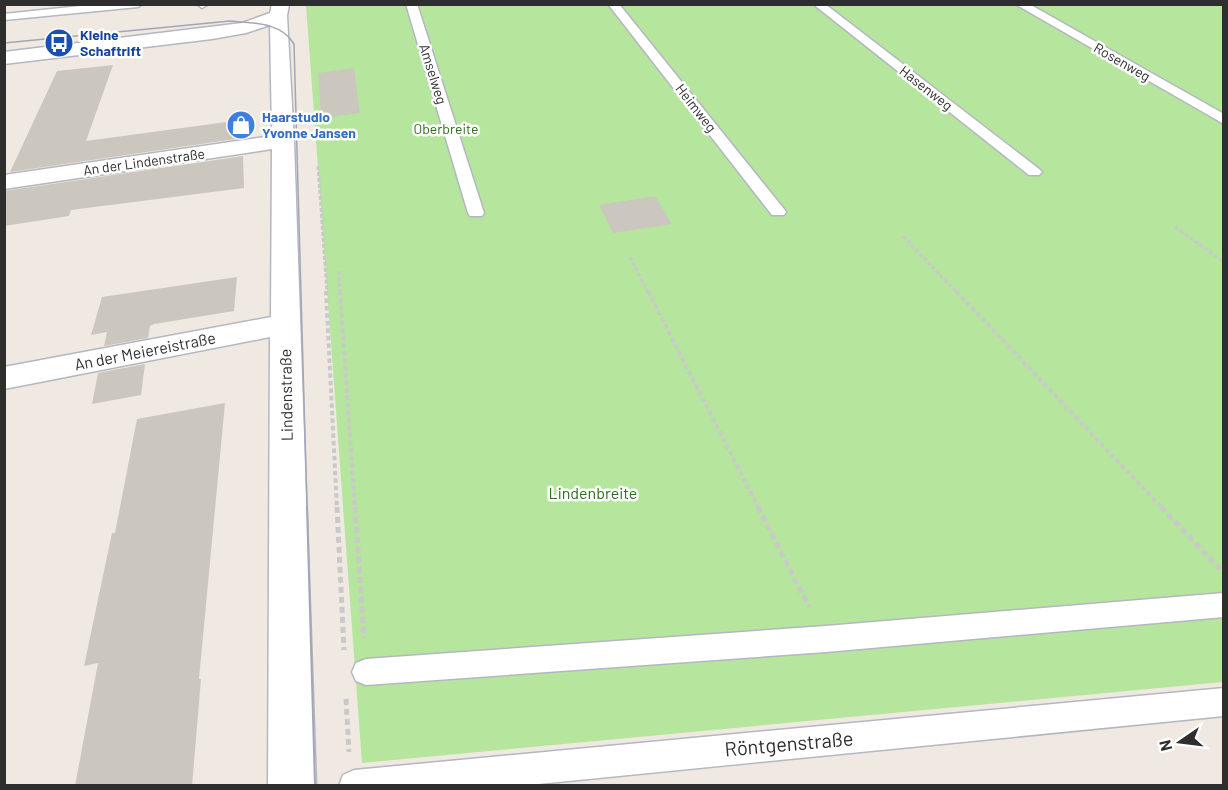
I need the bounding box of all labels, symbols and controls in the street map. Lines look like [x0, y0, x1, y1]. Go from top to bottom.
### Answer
place label: Kleine Schaftrift [80, 26, 141, 59]
bus stop icon: Kleine Schaftrift [43, 27, 75, 59]
street label: Rosenweg [1091, 39, 1154, 85]
street label: Amselweg [416, 42, 451, 106]
street label: Hasenweg [896, 62, 956, 114]
street label: Heimweg [672, 80, 720, 135]
place label: Haarstudio Yvonne Jansen [262, 108, 356, 141]
shop icon: Haarstudio Yvonne Jansen [225, 109, 257, 141]
park label: Oberbreite [414, 120, 478, 137]
street label: An der Lindenstraße [82, 145, 206, 178]
street label: An der Meiereistraße [73, 327, 217, 374]
street label: Lindenstraße [275, 349, 296, 441]
park label: Lindenbreite [549, 483, 637, 502]
north arrow [1150, 712, 1210, 772]
street label: Röntgenstraße [724, 725, 854, 761]
text: N [1154, 738, 1175, 753]

